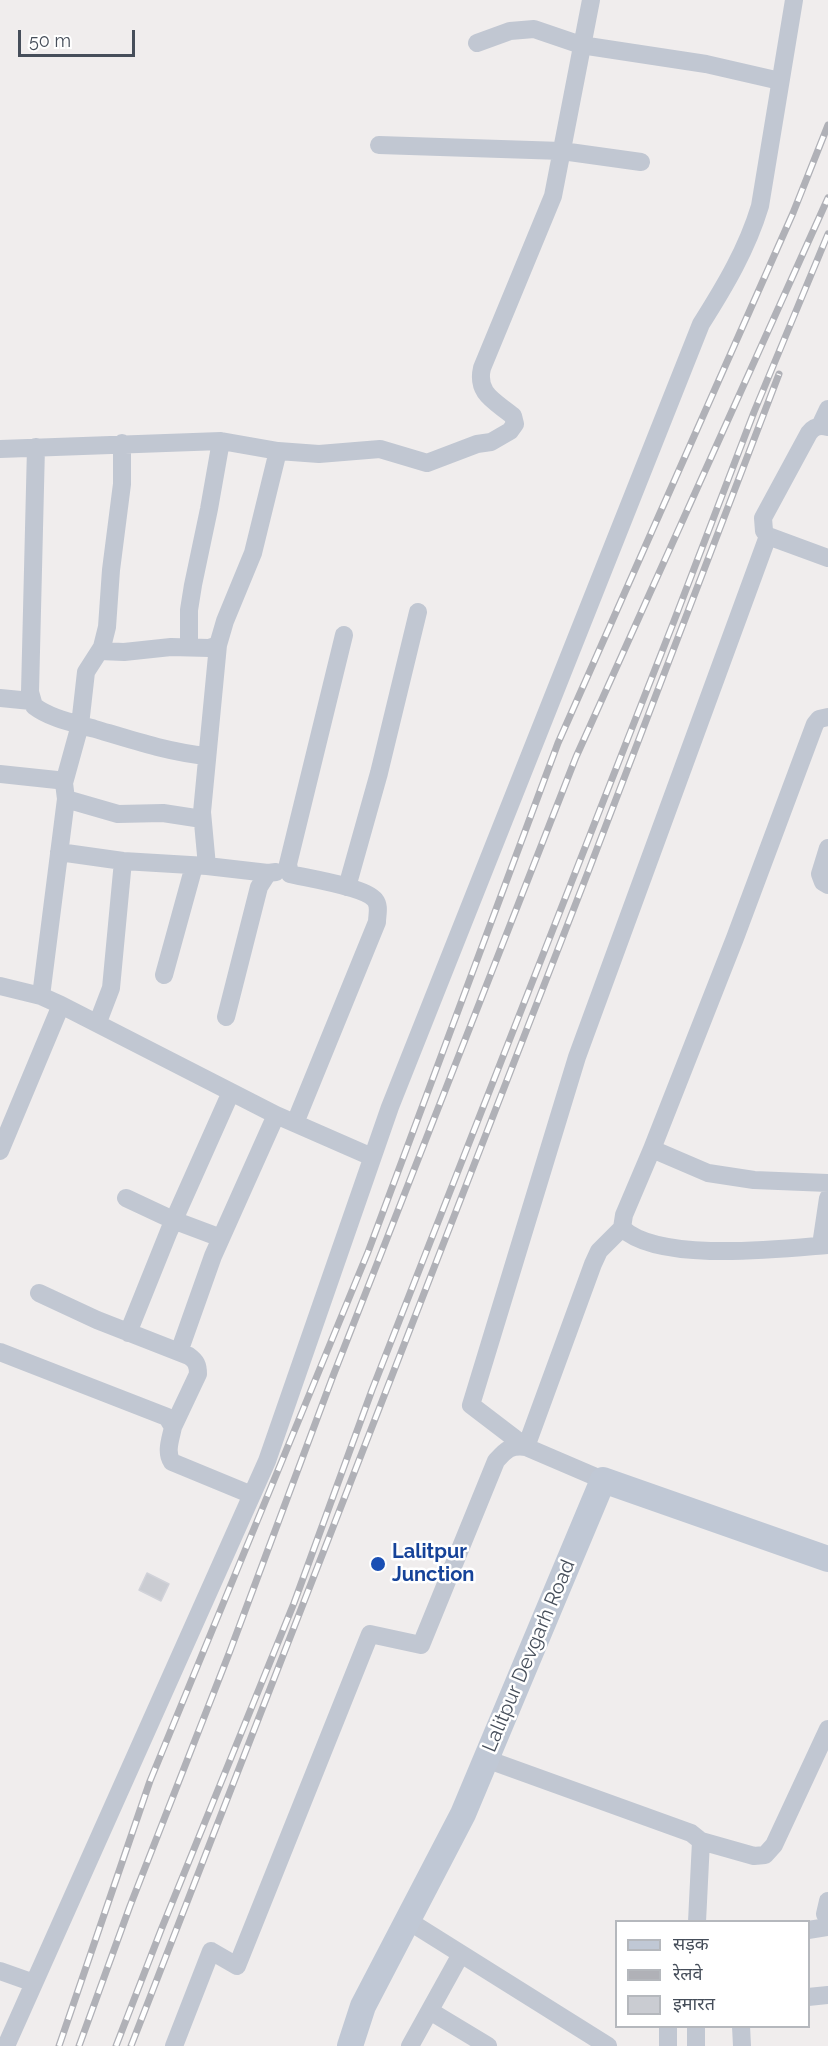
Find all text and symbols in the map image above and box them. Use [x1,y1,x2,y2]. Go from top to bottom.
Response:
scale bar [21,18,138,56]
text: 50 m [29,30,71,51]
place label: Lalitpur Junction [392,1540,474,1587]
marker: Lalitpur Junction [369,1555,387,1573]
street label: Lalitpur Devgarh Road [478,1556,580,1756]
legend [615,1920,810,2028]
text: सड़क [673,1933,709,1954]
text: रेलवे [673,1963,703,1984]
text: इमारत [673,1993,715,2014]

